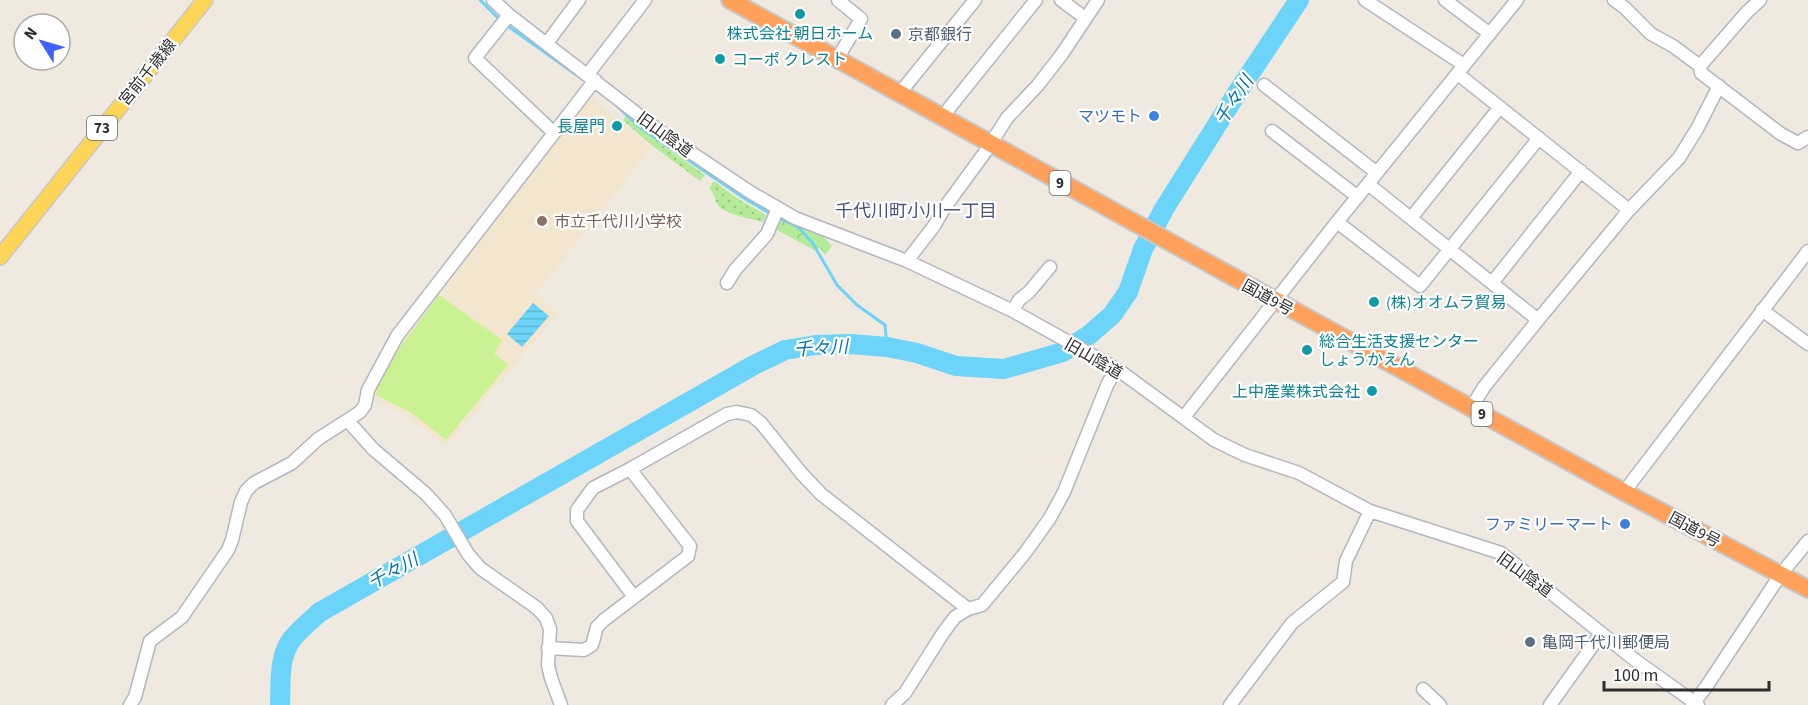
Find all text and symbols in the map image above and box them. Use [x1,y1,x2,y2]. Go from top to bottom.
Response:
marker: 株式会社 朝日ホーム [793,7,807,21]
north arrow [12,12,72,72]
text: N [19,23,43,44]
place label: 株式会社 朝日ホーム [727,23,873,45]
place label: 京都銀行 [908,24,972,46]
marker: 京都銀行 [889,27,903,41]
street label: 宮前千歳線 [114,35,182,111]
place label: コーポ クレスト [732,49,847,71]
marker: コーポ クレスト [713,52,727,66]
water label: 千々川 [1209,69,1261,130]
place label: マツモト [1078,106,1142,128]
street label: 旧山陰道 [632,107,697,163]
marker: マツモト [1147,109,1161,123]
road number: 73 [87,116,117,140]
place label: 長屋門 [557,116,605,138]
marker: 長屋門 [610,119,624,133]
road number: 9 [1050,171,1070,195]
district label: 千代川町小川一丁目 [835,199,997,224]
place label: 市立千代川小学校 [554,211,682,233]
marker: 市立千代川小学校 [535,214,549,228]
street label: 国道9号 [1238,275,1297,321]
place label: (株)オオムラ貿易 [1386,292,1506,314]
marker: (株)オオムラ貿易 [1367,295,1381,309]
place label: 総合生活支援センター しょうかえん [1319,331,1479,371]
street label: 旧山陰道 [1060,333,1127,384]
water label: 千々川 [793,334,851,362]
marker: 総合生活支援センター しょうかえん [1300,343,1314,357]
place label: 上中産業株式会社 [1232,381,1360,403]
marker: 上中産業株式会社 [1365,384,1379,398]
road number: 9 [1472,402,1492,426]
street label: 国道9号 [1665,507,1724,553]
place label: ファミリーマート [1485,514,1613,536]
marker: ファミリーマート [1618,517,1632,531]
water label: 千々川 [364,546,425,595]
street label: 旧山陰道 [1492,547,1557,603]
place label: 亀岡千代川郵便局 [1542,632,1670,654]
marker: 亀岡千代川郵便局 [1523,635,1537,649]
scale bar [1604,654,1769,692]
text: 100 m [1613,663,1658,688]

